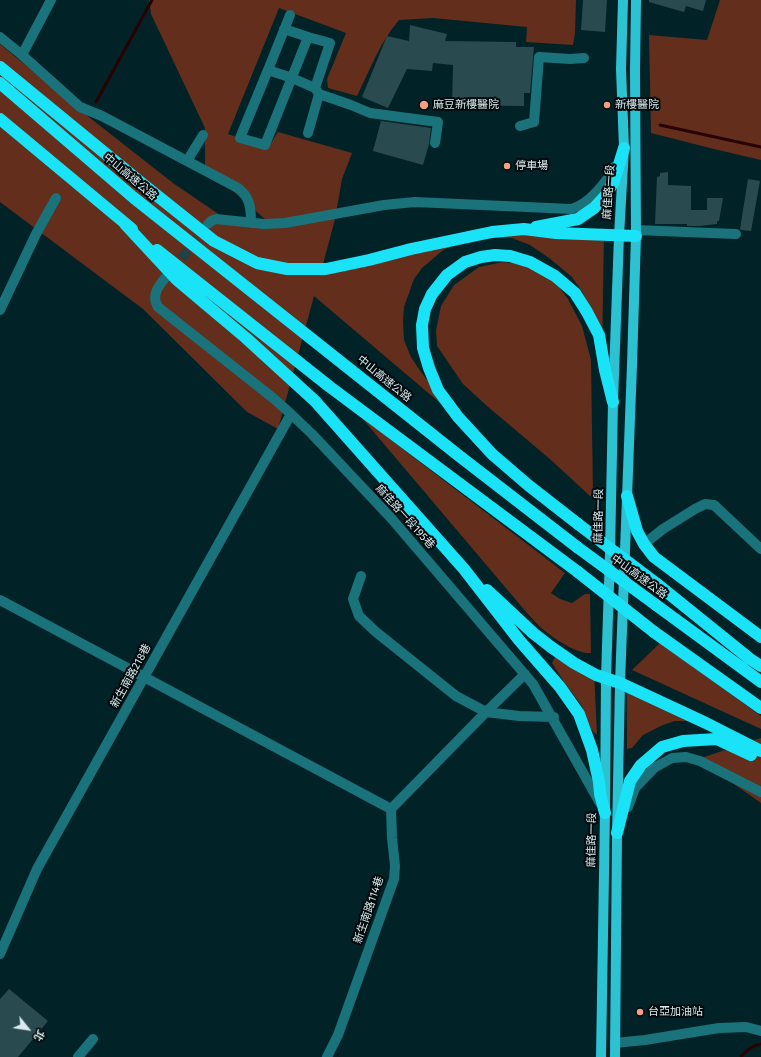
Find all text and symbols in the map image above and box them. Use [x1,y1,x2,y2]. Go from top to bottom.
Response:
place label: 麻豆新樓醫院 [433,98,499,112]
place label: 新樓醫院 [615,98,659,112]
marker: 麻豆新樓醫院 [418,99,430,111]
marker: 新樓醫院 [602,100,612,110]
street label: 中山高速公路 [100,151,160,203]
place label: 停車場 [515,159,548,173]
marker: 停車場 [502,161,512,171]
street label: 麻佳路一段 [600,164,618,220]
street label: 中山高速公路 [354,353,414,405]
street label: 麻佳路一段195巷 [373,482,437,552]
street label: 麻佳路一段 [592,488,606,544]
street label: 中山高速公路 [608,552,670,602]
street label: 新生南路218巷 [108,642,154,710]
street label: 麻佳路一段 [585,812,599,868]
street label: 新生南路114巷 [351,875,387,945]
place label: 台亞加油站 [648,1005,703,1019]
marker: 台亞加油站 [635,1007,645,1017]
north arrow [8,1009,48,1049]
text: 北 [30,1027,47,1043]

